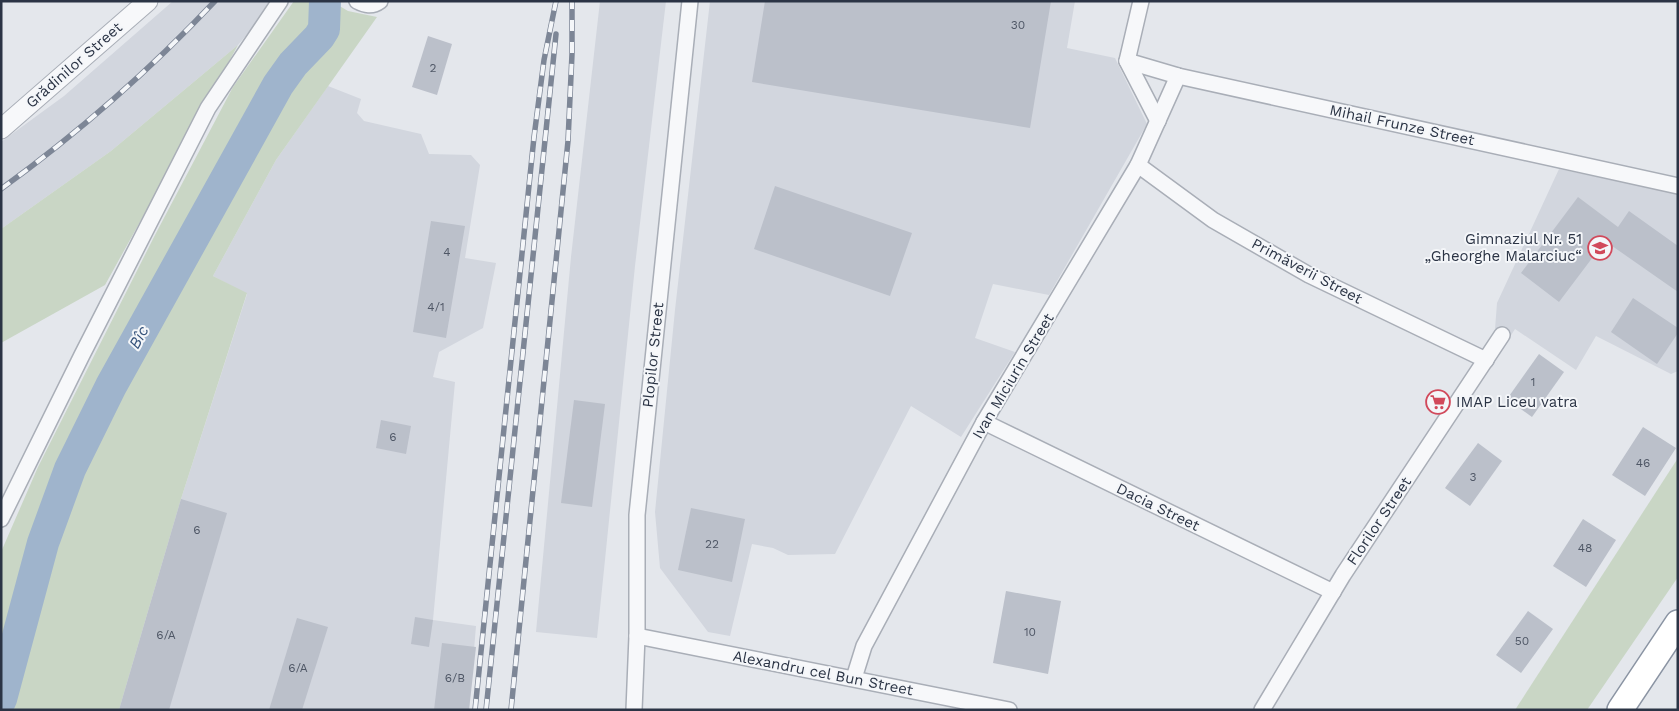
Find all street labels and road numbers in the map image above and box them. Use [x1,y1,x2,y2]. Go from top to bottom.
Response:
street label: Grădinilor Street [22,18,126,112]
street label: Mihail Frunze Street [1328,101,1477,149]
street label: Primăverii Street [1249,234,1366,308]
street label: Plopilor Street [639,301,668,409]
street label: Ivan Miciurin Street [968,309,1058,442]
street label: Florilor Street [1343,473,1416,569]
street label: Dacia Street [1114,479,1203,535]
street label: Alexandru cel Bun Street [731,647,915,699]

